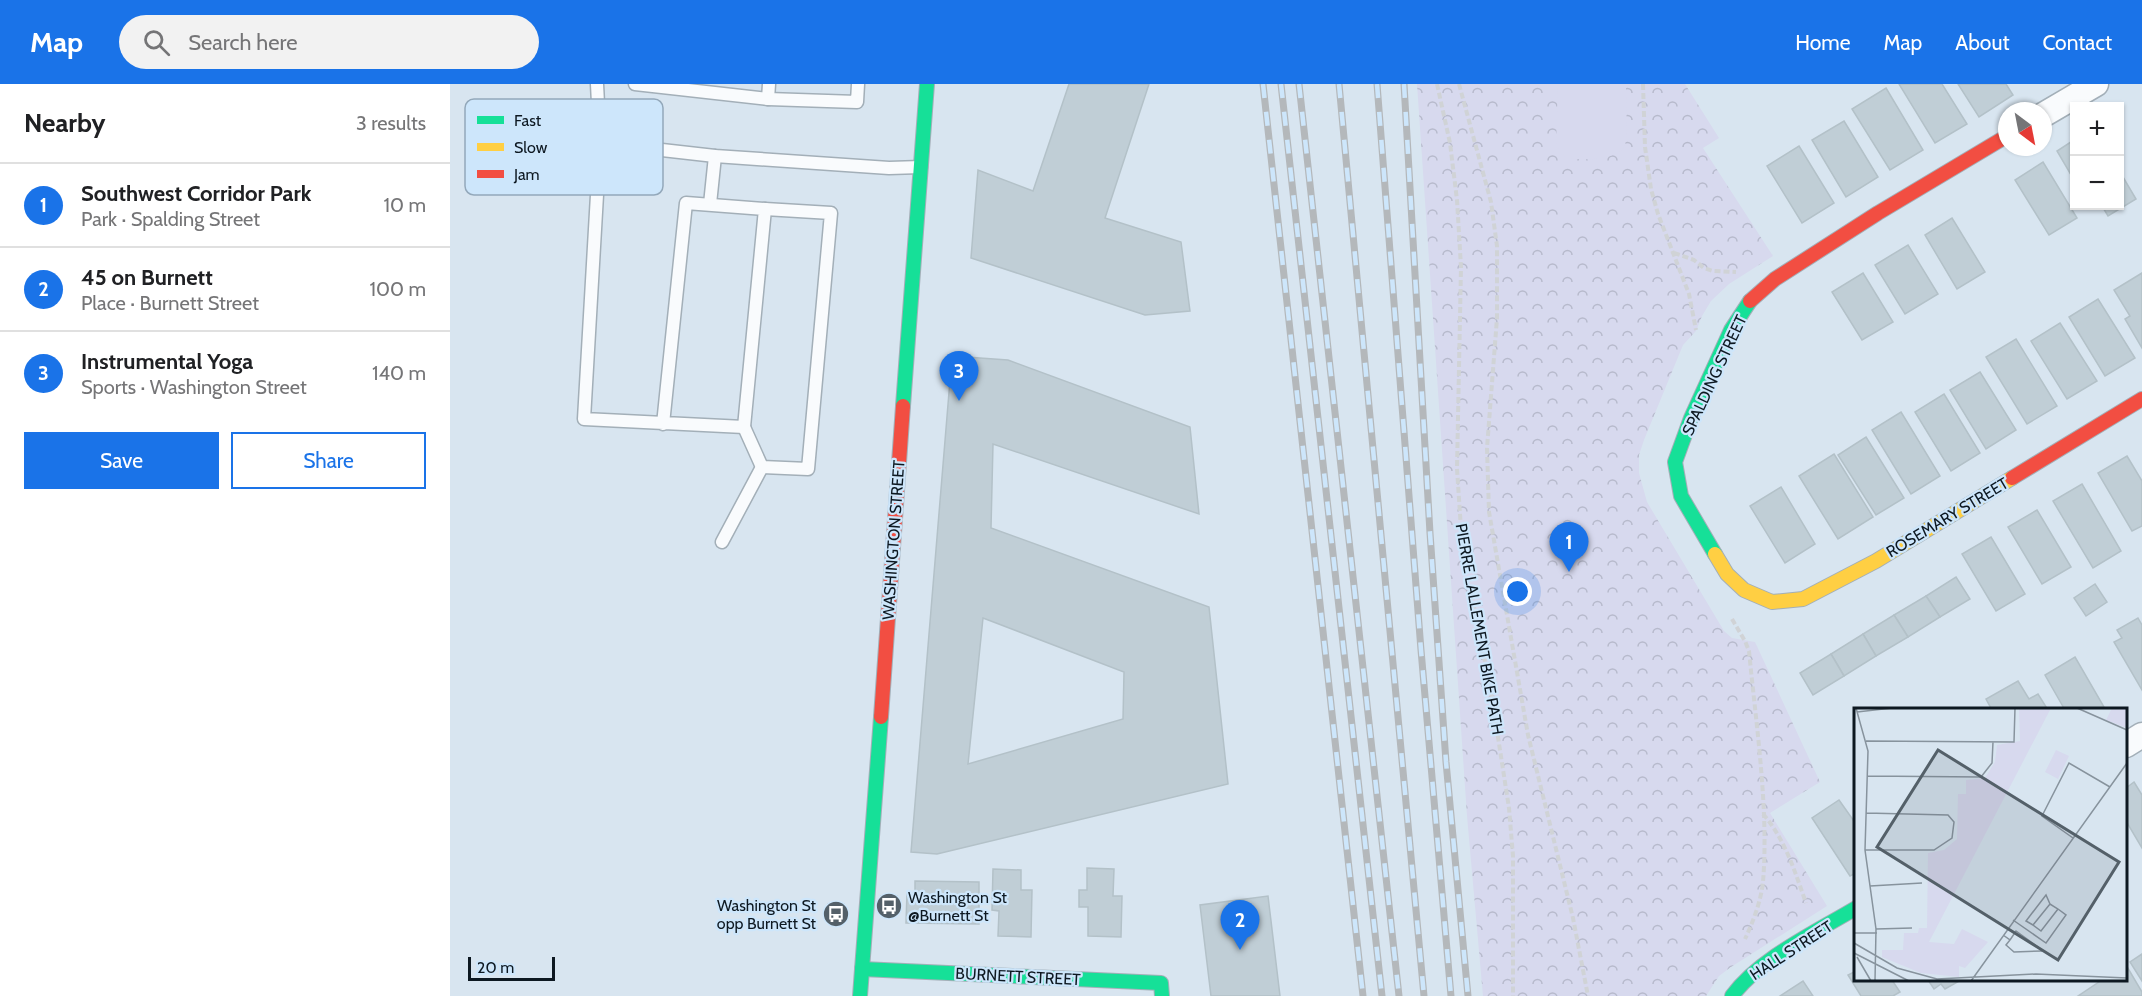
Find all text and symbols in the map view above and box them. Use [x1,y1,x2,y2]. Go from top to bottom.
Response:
search box [119,15,539,69]
text: Map [30,25,83,59]
icon: search [140,26,173,59]
text: Search here [188,29,297,56]
text: Home [1795,30,1851,55]
text: Map [1884,30,1922,55]
text: About [1955,30,2009,55]
text: Contact [2042,30,2112,55]
legend [465,99,663,195]
north arrow [1998,102,2052,156]
map controls [2070,102,2124,210]
button: + [2070,102,2124,156]
text: Nearby [24,107,105,139]
text: 3 results [356,111,426,135]
text: Fast [514,111,542,130]
text: Slow [514,138,548,157]
button: − [2070,156,2124,210]
text: Jam [513,165,540,184]
text: Southwest Corridor Park [81,180,311,207]
text: 1 [40,193,47,217]
text: 10 m [383,193,426,217]
text: Park · Spalding Street [81,207,260,231]
text: 45 on Burnett [81,264,213,291]
text: 2 [38,277,49,301]
text: 100 m [370,277,426,301]
text: Place · Burnett Street [81,291,259,315]
street label: SPALDING STREET [1678,311,1751,439]
text: Instrumental Yoga [81,348,253,375]
pin: 3 [940,352,978,401]
text: 3 [38,361,49,385]
text: 140 m [372,361,426,385]
text: Sports · Washington Street [81,375,307,399]
button: Save [24,432,219,489]
button: Share [231,432,426,489]
street label: WASHINGTON STREET [878,459,909,621]
street label: ROSEMARY STREET [1883,473,2012,561]
street label: PIERRE LALLEMENT BIKE PATH [1452,522,1507,736]
pin: 1 [1550,522,1588,572]
your location [1503,577,1532,606]
inset map [1854,708,2127,981]
place label: Washington St @Burnett St [908,888,1008,925]
bus stop icon: Washington St @Burnett St [874,891,904,921]
place label: Washington St opp Burnett St [717,896,817,933]
bus stop icon: Washington St opp Burnett St [821,899,851,929]
pin: 2 [1220,900,1260,950]
street label: HALL STREET [1746,916,1836,984]
scale bar [468,954,555,982]
text: 20 m [477,958,514,977]
street label: BURNETT STREET [955,964,1082,989]

